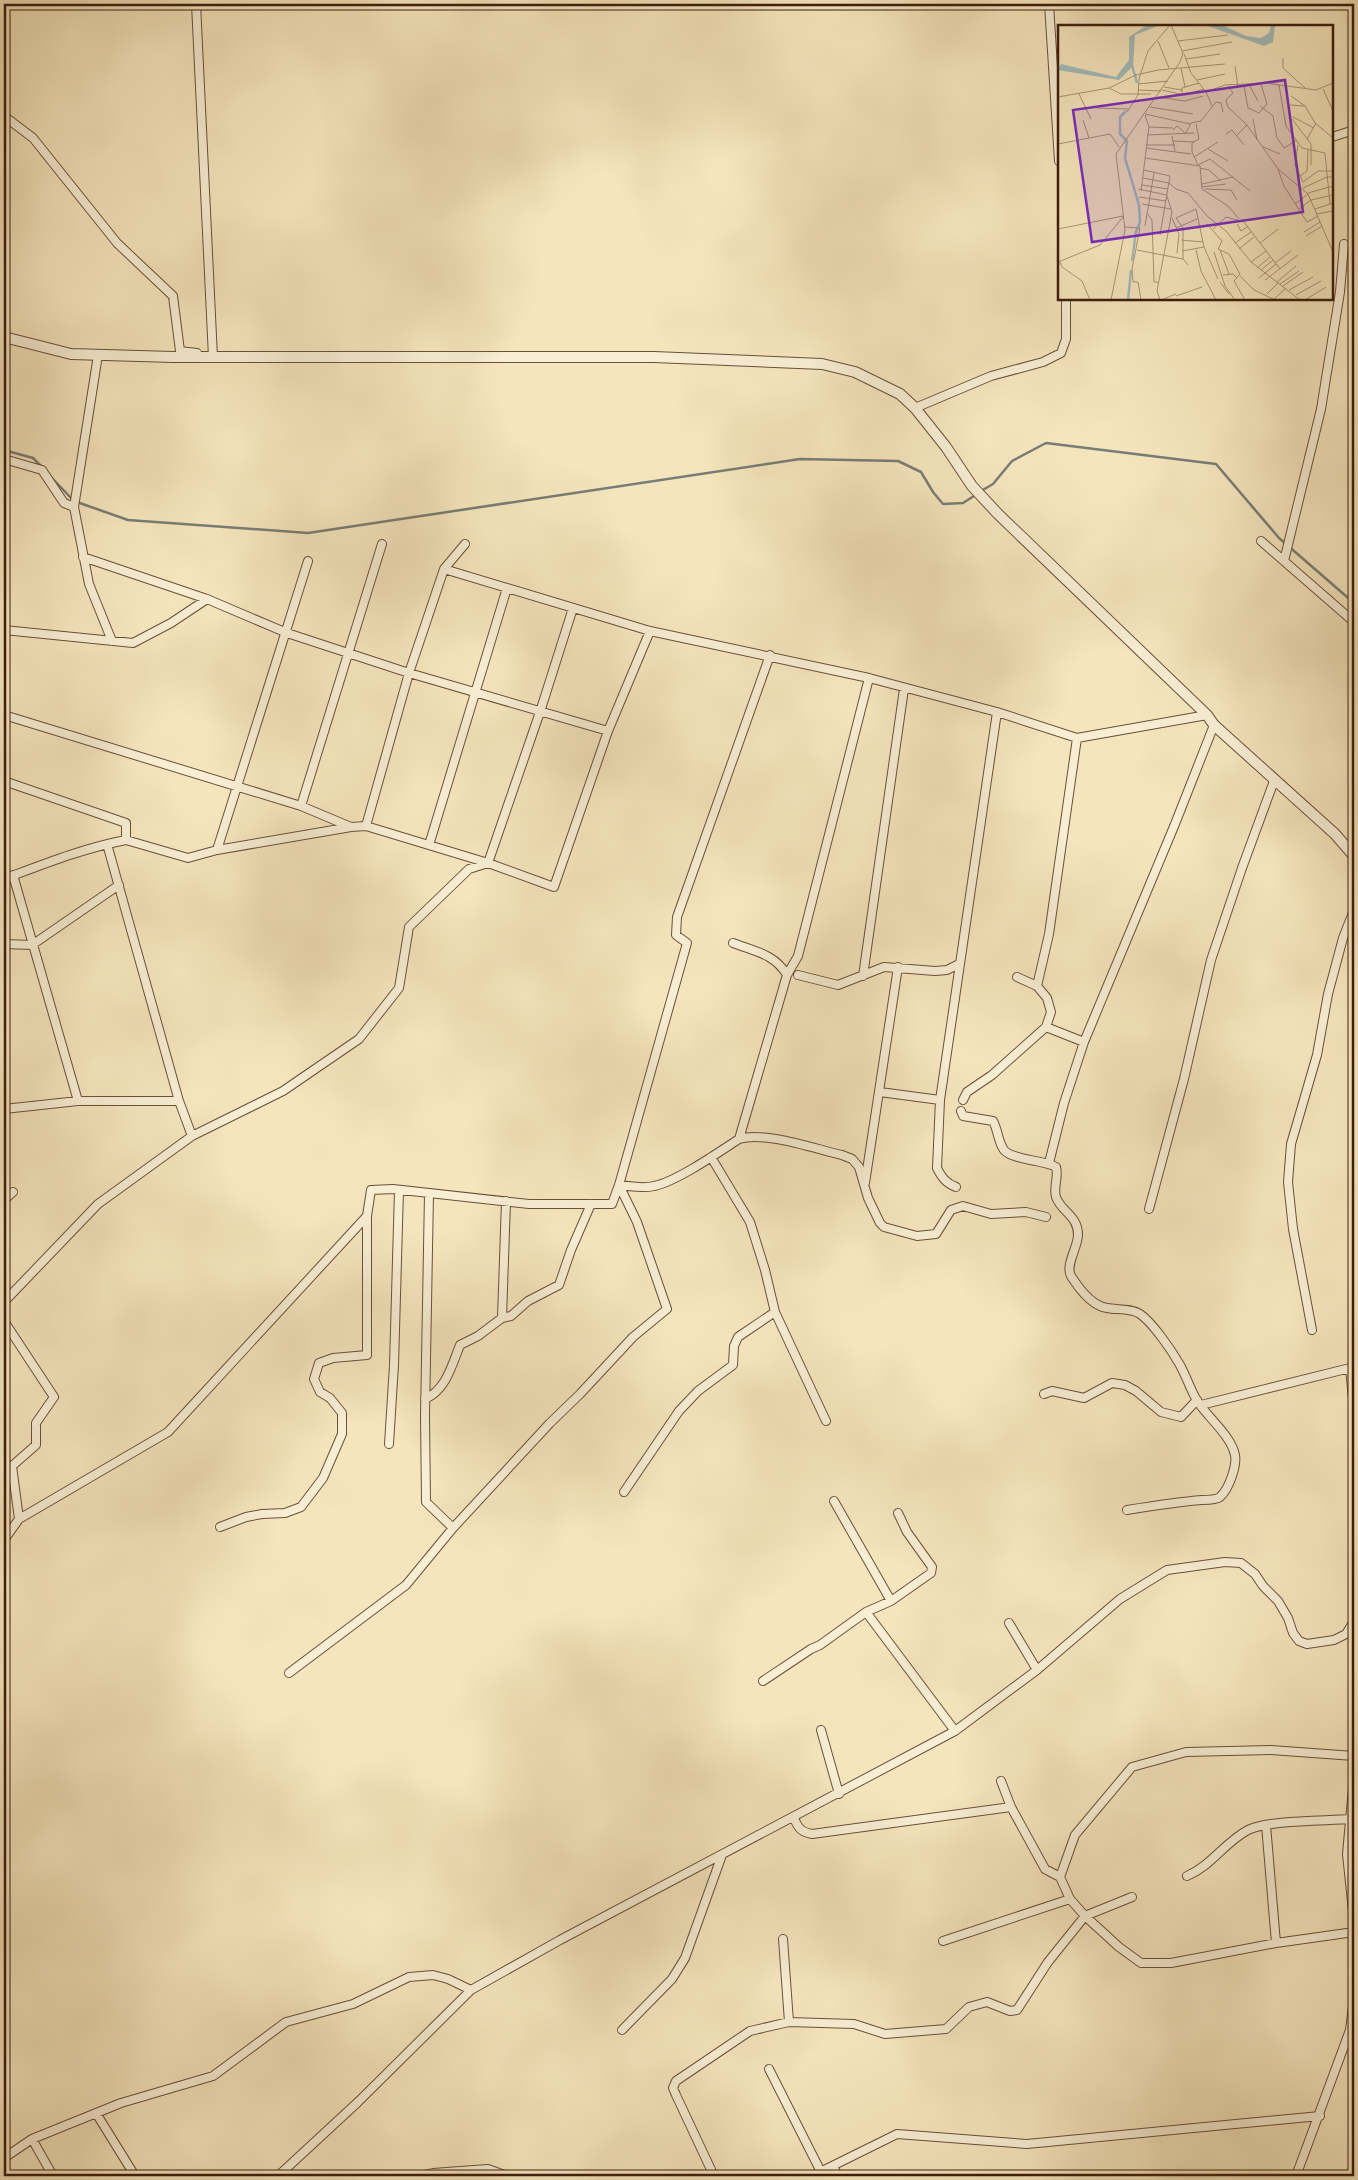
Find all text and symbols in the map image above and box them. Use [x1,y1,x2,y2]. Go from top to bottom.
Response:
inset map [1058,25,1333,300]

